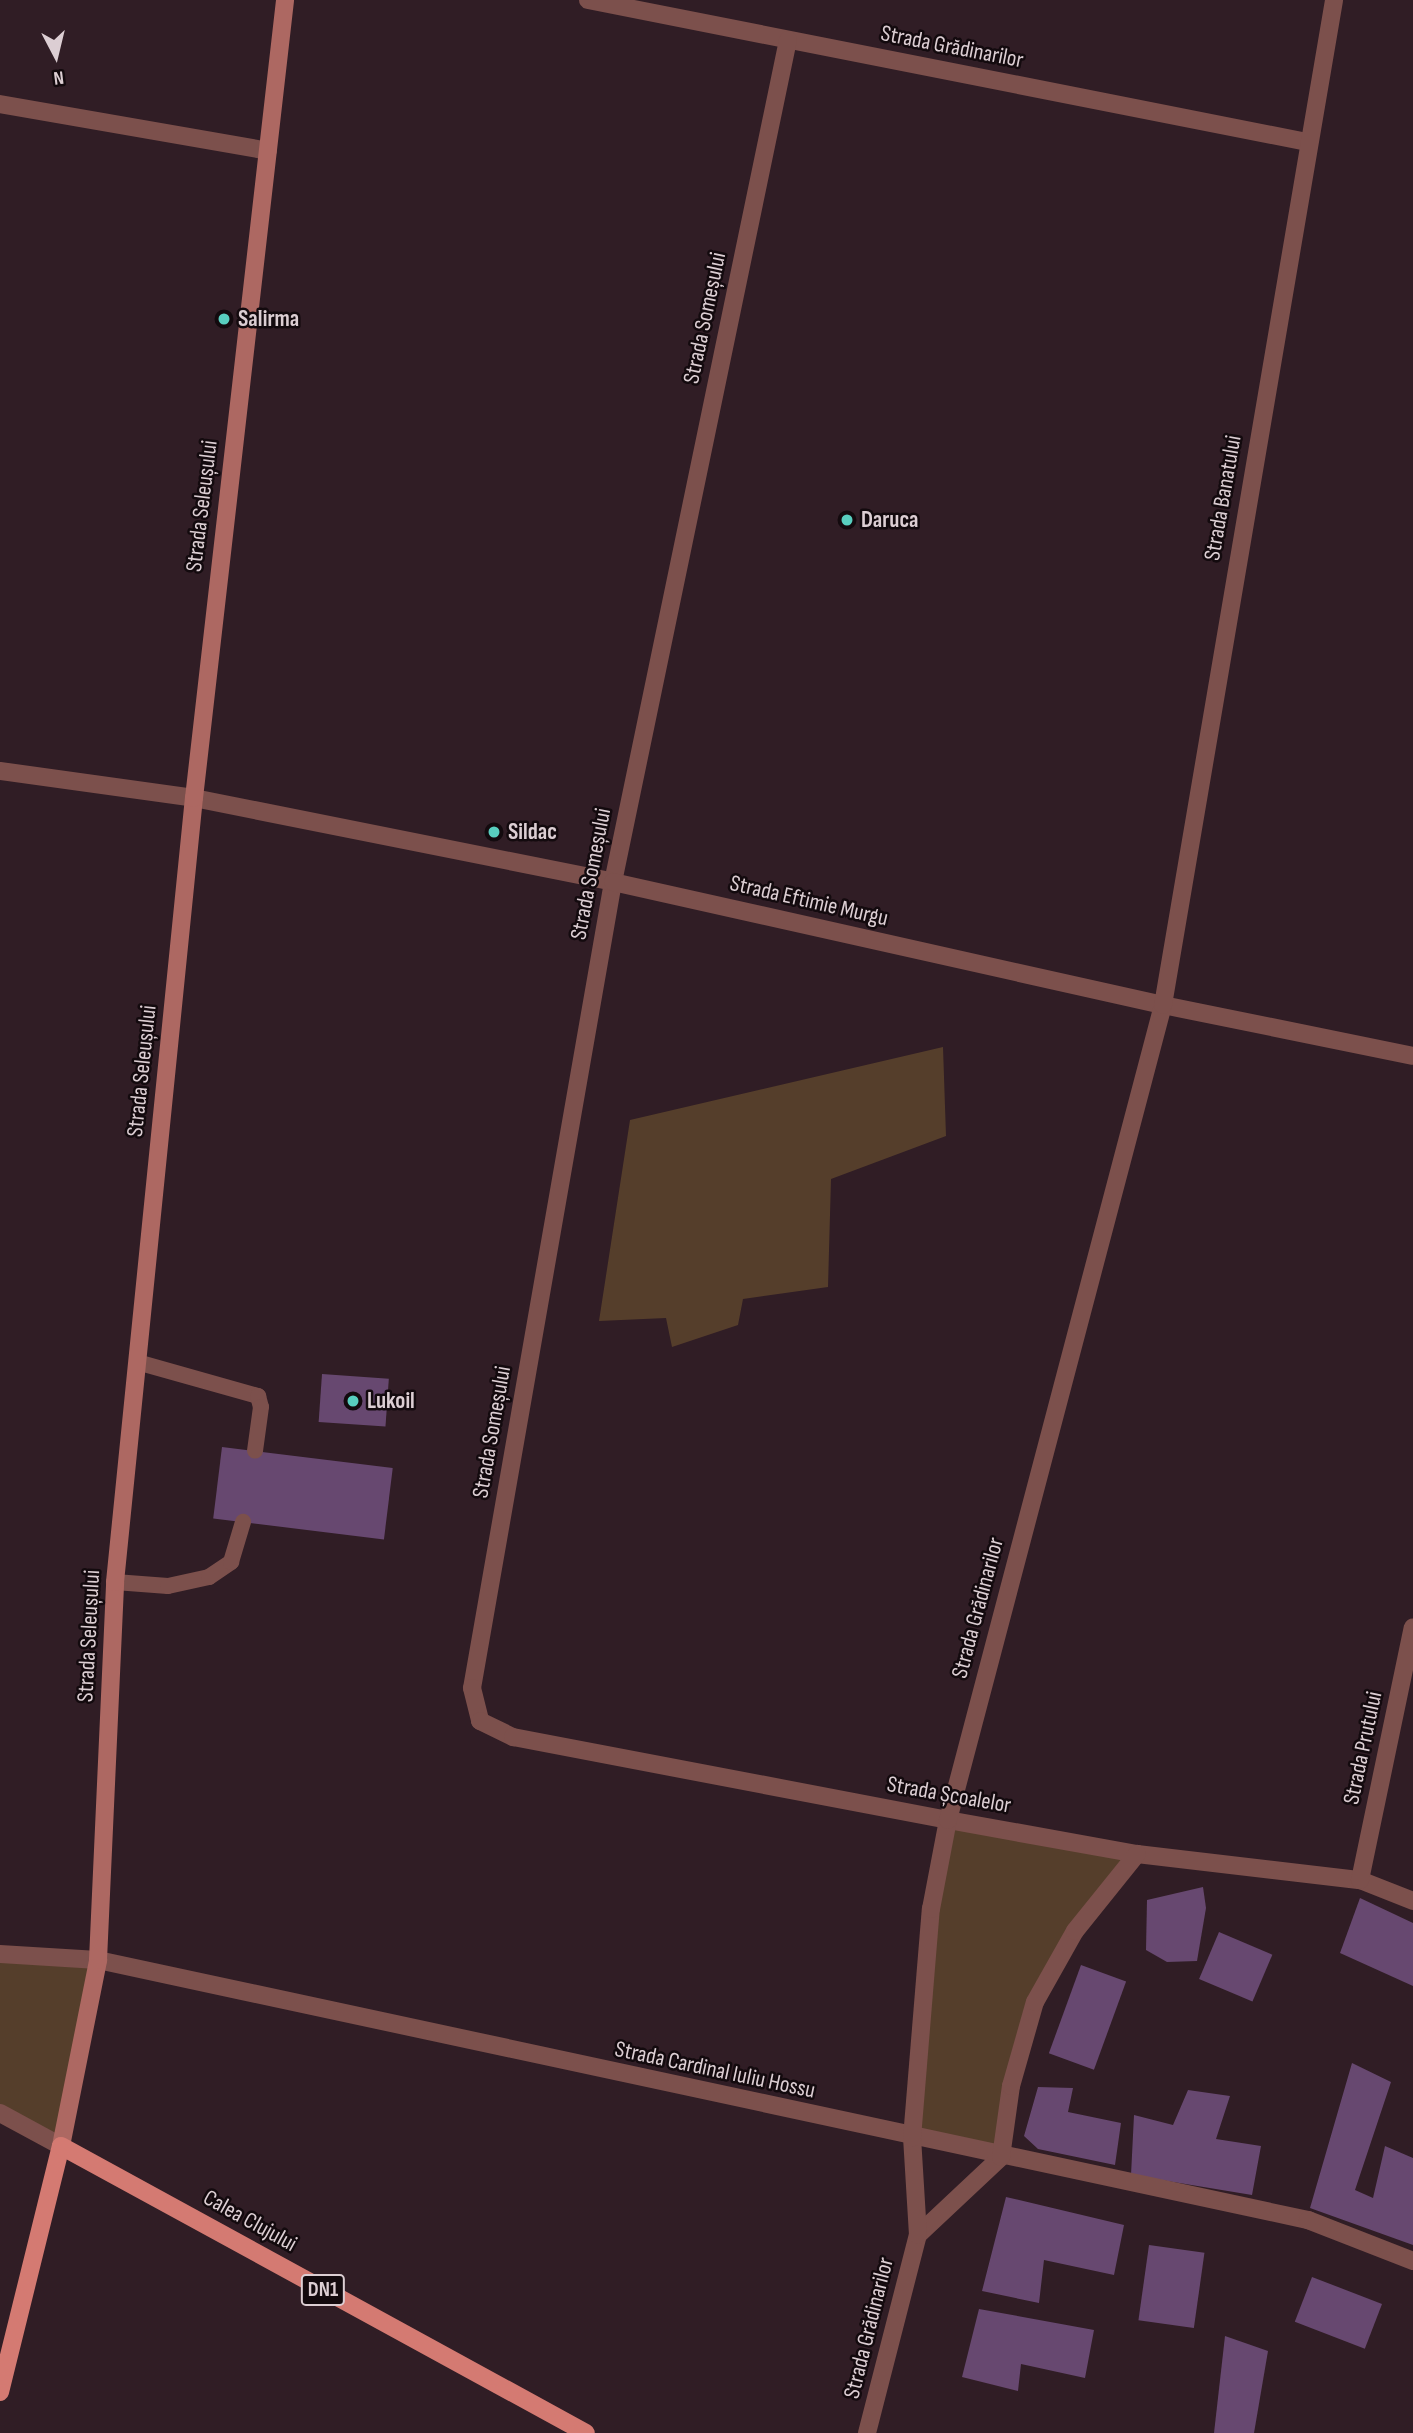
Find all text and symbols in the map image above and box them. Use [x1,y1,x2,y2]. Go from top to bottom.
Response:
street label: Strada Grădinarilor [878,20,1026,74]
north arrow [21,21,91,91]
text: N [52,65,65,89]
street label: Strada Someșului [678,250,732,386]
place label: Salirma [238,305,299,333]
marker: Salirma [216,311,232,327]
street label: Strada Banatului [1198,433,1248,563]
street label: Strada Seleușului [180,439,224,573]
place label: Daruca [861,506,918,534]
marker: Daruca [839,512,855,528]
street label: Strada Someșului [565,806,617,942]
place label: Sildac [508,818,557,846]
marker: Sildac [486,824,502,840]
street label: Strada Eftimie Murgu [727,869,891,933]
street label: Strada Seleușului [121,1004,163,1138]
street label: Strada Someșului [467,1364,517,1500]
place label: Lukoil [367,1387,415,1415]
marker: Lukoil [345,1393,361,1409]
street label: Strada Grădinarilor [946,1535,1010,1681]
street label: Strada Seleușului [72,1569,106,1703]
street label: Strada Prutului [1338,1689,1388,1807]
street label: Strada Școalelor [885,1771,1013,1819]
street label: Strada Cardinal Iuliu Hossu [612,2035,818,2105]
street label: Calea Clujului [198,2184,302,2258]
street label: Strada Grădinarilor [838,2255,900,2401]
road number: DN1 [300,2272,346,2308]

